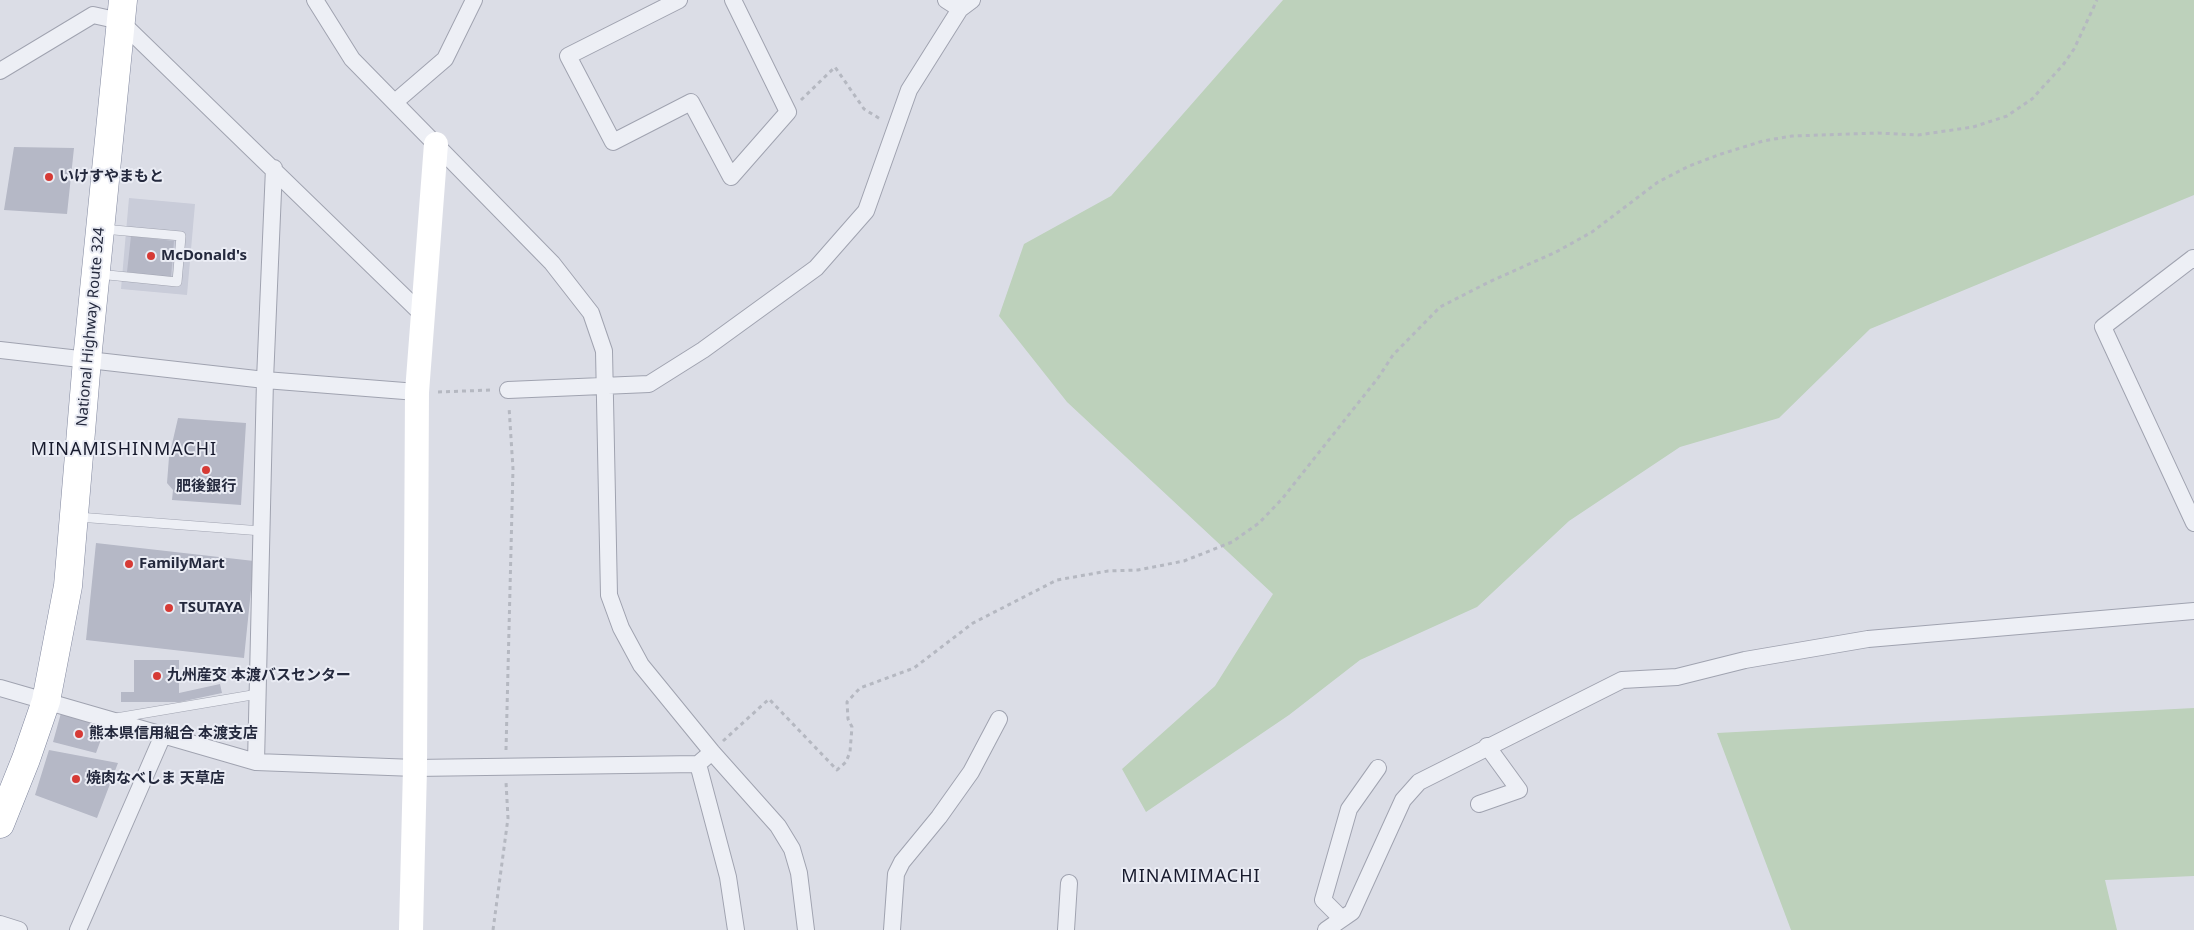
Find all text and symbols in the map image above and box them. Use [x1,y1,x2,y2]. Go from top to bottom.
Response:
place label: いけすやまもと [59,168,164,186]
marker: いけすやまもと [43,171,55,183]
street label: National Highway Route 324 [73,227,109,427]
place label: McDonald's [161,247,247,265]
marker: McDonald's [145,250,157,262]
district label: MINAMISHINMACHI [29,439,219,461]
marker: 肥後銀行 [200,464,212,476]
place label: 肥後銀行 [176,478,236,496]
place label: FamilyMart [139,555,225,573]
marker: FamilyMart [123,558,135,570]
place label: TSUTAYA [179,599,243,617]
marker: TSUTAYA [163,602,175,614]
place label: 九州産交 本渡バスセンター [167,667,351,685]
marker: 九州産交 本渡バスセンター [151,670,163,682]
place label: 熊本県信用組合 本渡支店 [89,725,258,743]
marker: 熊本県信用組合 本渡支店 [73,728,85,740]
place label: 焼肉なべしま 天草店 [86,770,225,788]
marker: 焼肉なべしま 天草店 [70,773,82,785]
district label: MINAMIMACHI [1120,866,1262,888]

